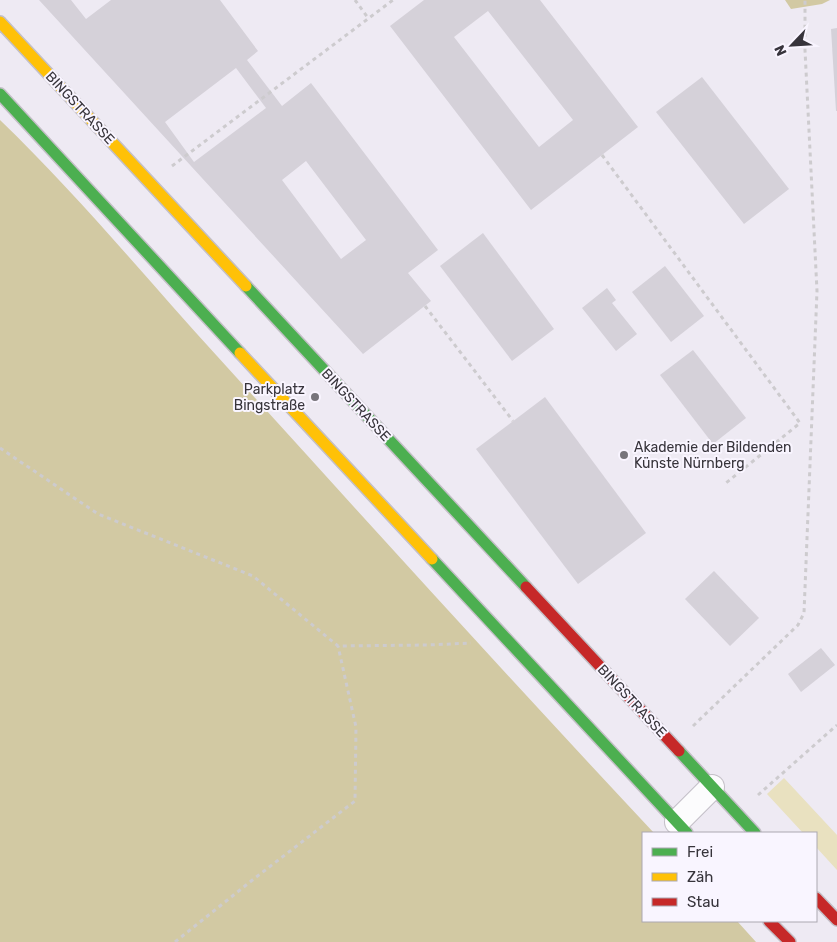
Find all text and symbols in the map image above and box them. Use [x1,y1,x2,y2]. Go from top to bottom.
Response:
north arrow [767,20,817,70]
text: N [771,42,791,58]
street label: BINGSTRASSE [42,68,118,148]
street label: BINGSTRASSE [318,365,394,445]
place label: Parkplatz Bingstraße [234,381,305,414]
marker: Parkplatz Bingstraße [309,391,321,403]
place label: Akademie der Bildenden Künste Nürnberg [634,439,792,472]
marker: Akademie der Bildenden Künste Nürnberg [618,449,630,461]
street label: BINGSTRASSE [594,661,670,741]
legend [642,832,817,922]
text: Frei [687,843,713,861]
text: Zäh [687,868,713,886]
text: Stau [687,893,720,911]

